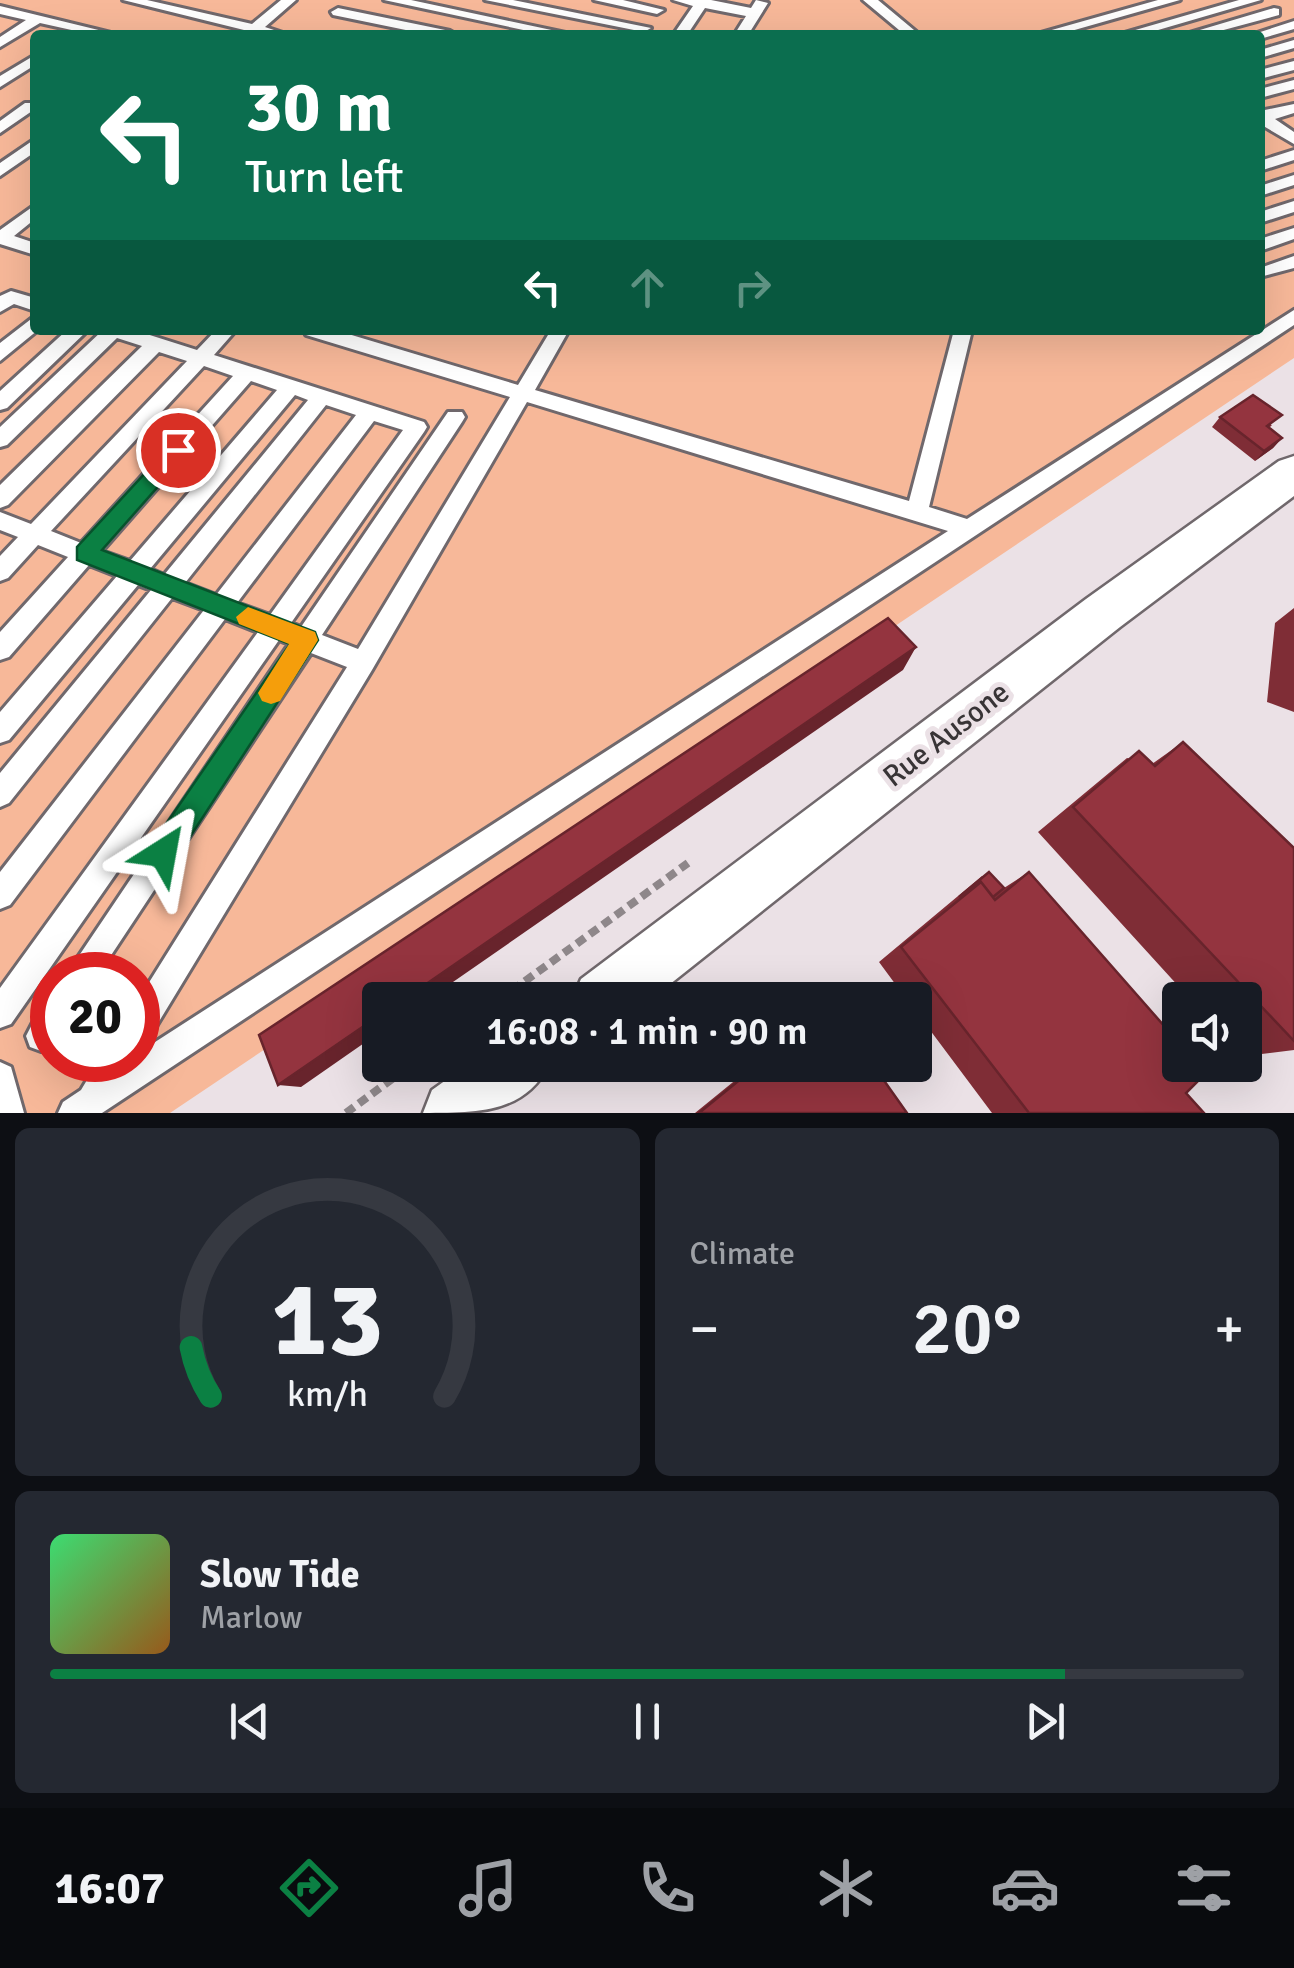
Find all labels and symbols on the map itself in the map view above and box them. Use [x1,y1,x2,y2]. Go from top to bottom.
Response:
pin [136,408,221,493]
street label: Rue Ausone [876,674,1017,795]
position arrow [111,801,215,905]
speed limit sign: 20 [30,952,160,1082]

